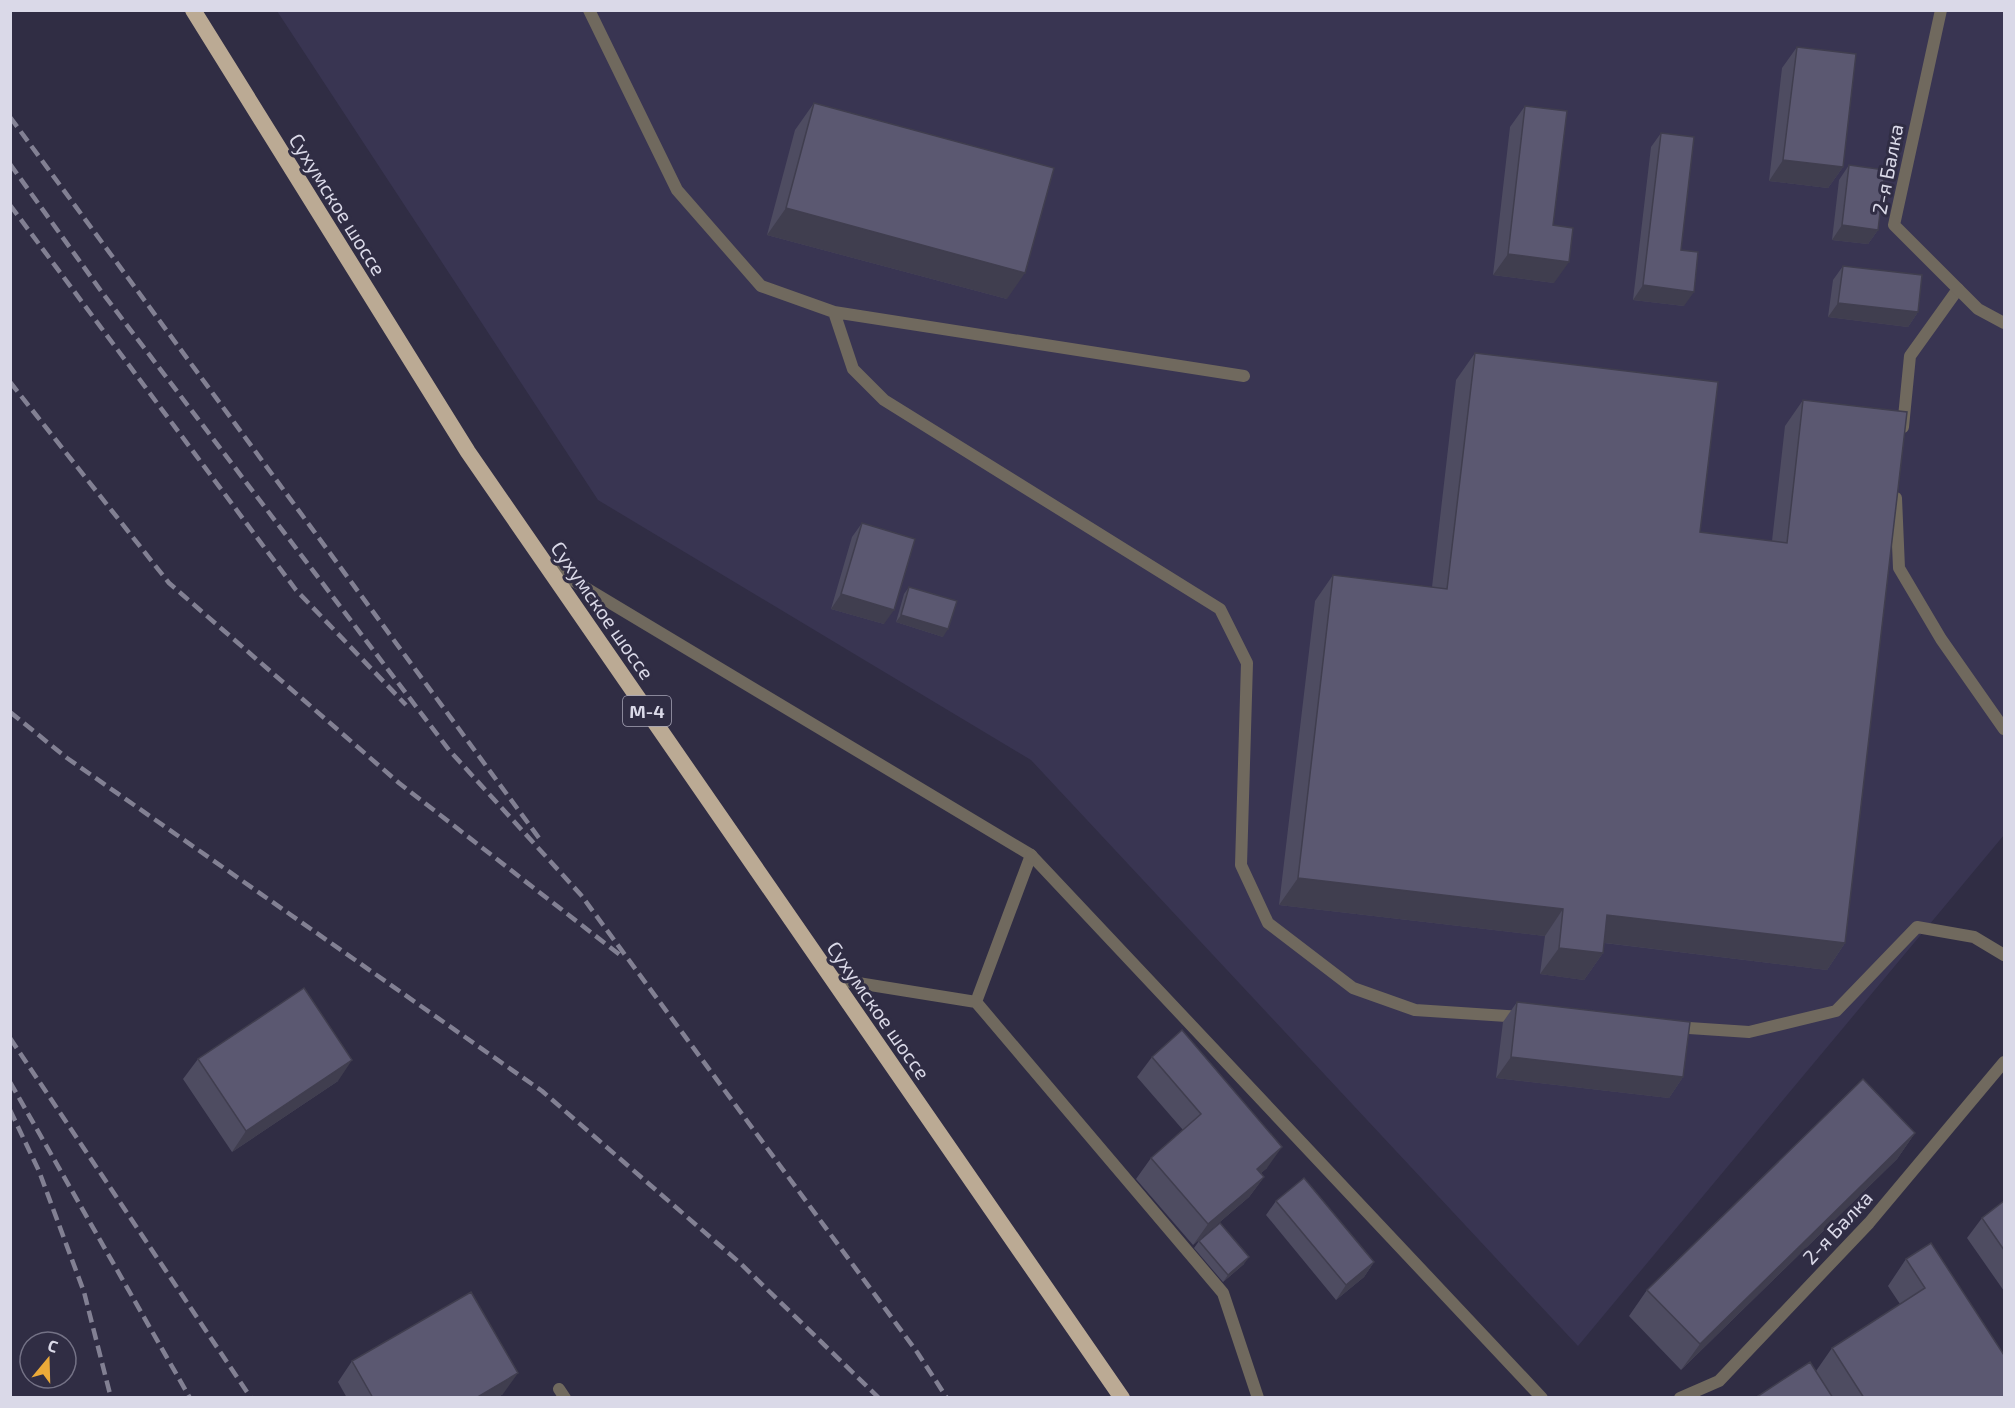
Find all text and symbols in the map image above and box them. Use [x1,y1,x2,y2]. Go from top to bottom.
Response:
street label: 2-я Балка [1866,122,1908,216]
street label: Сухумское шоссе [284,129,391,280]
street label: Сухумское шоссе [546,536,660,684]
road number: М-4 [623,696,671,726]
street label: Сухумское шоссе [822,936,936,1084]
street label: 2-я Балка [1797,1185,1877,1269]
north arrow [18,1330,78,1390]
text: С [45,1335,61,1356]

